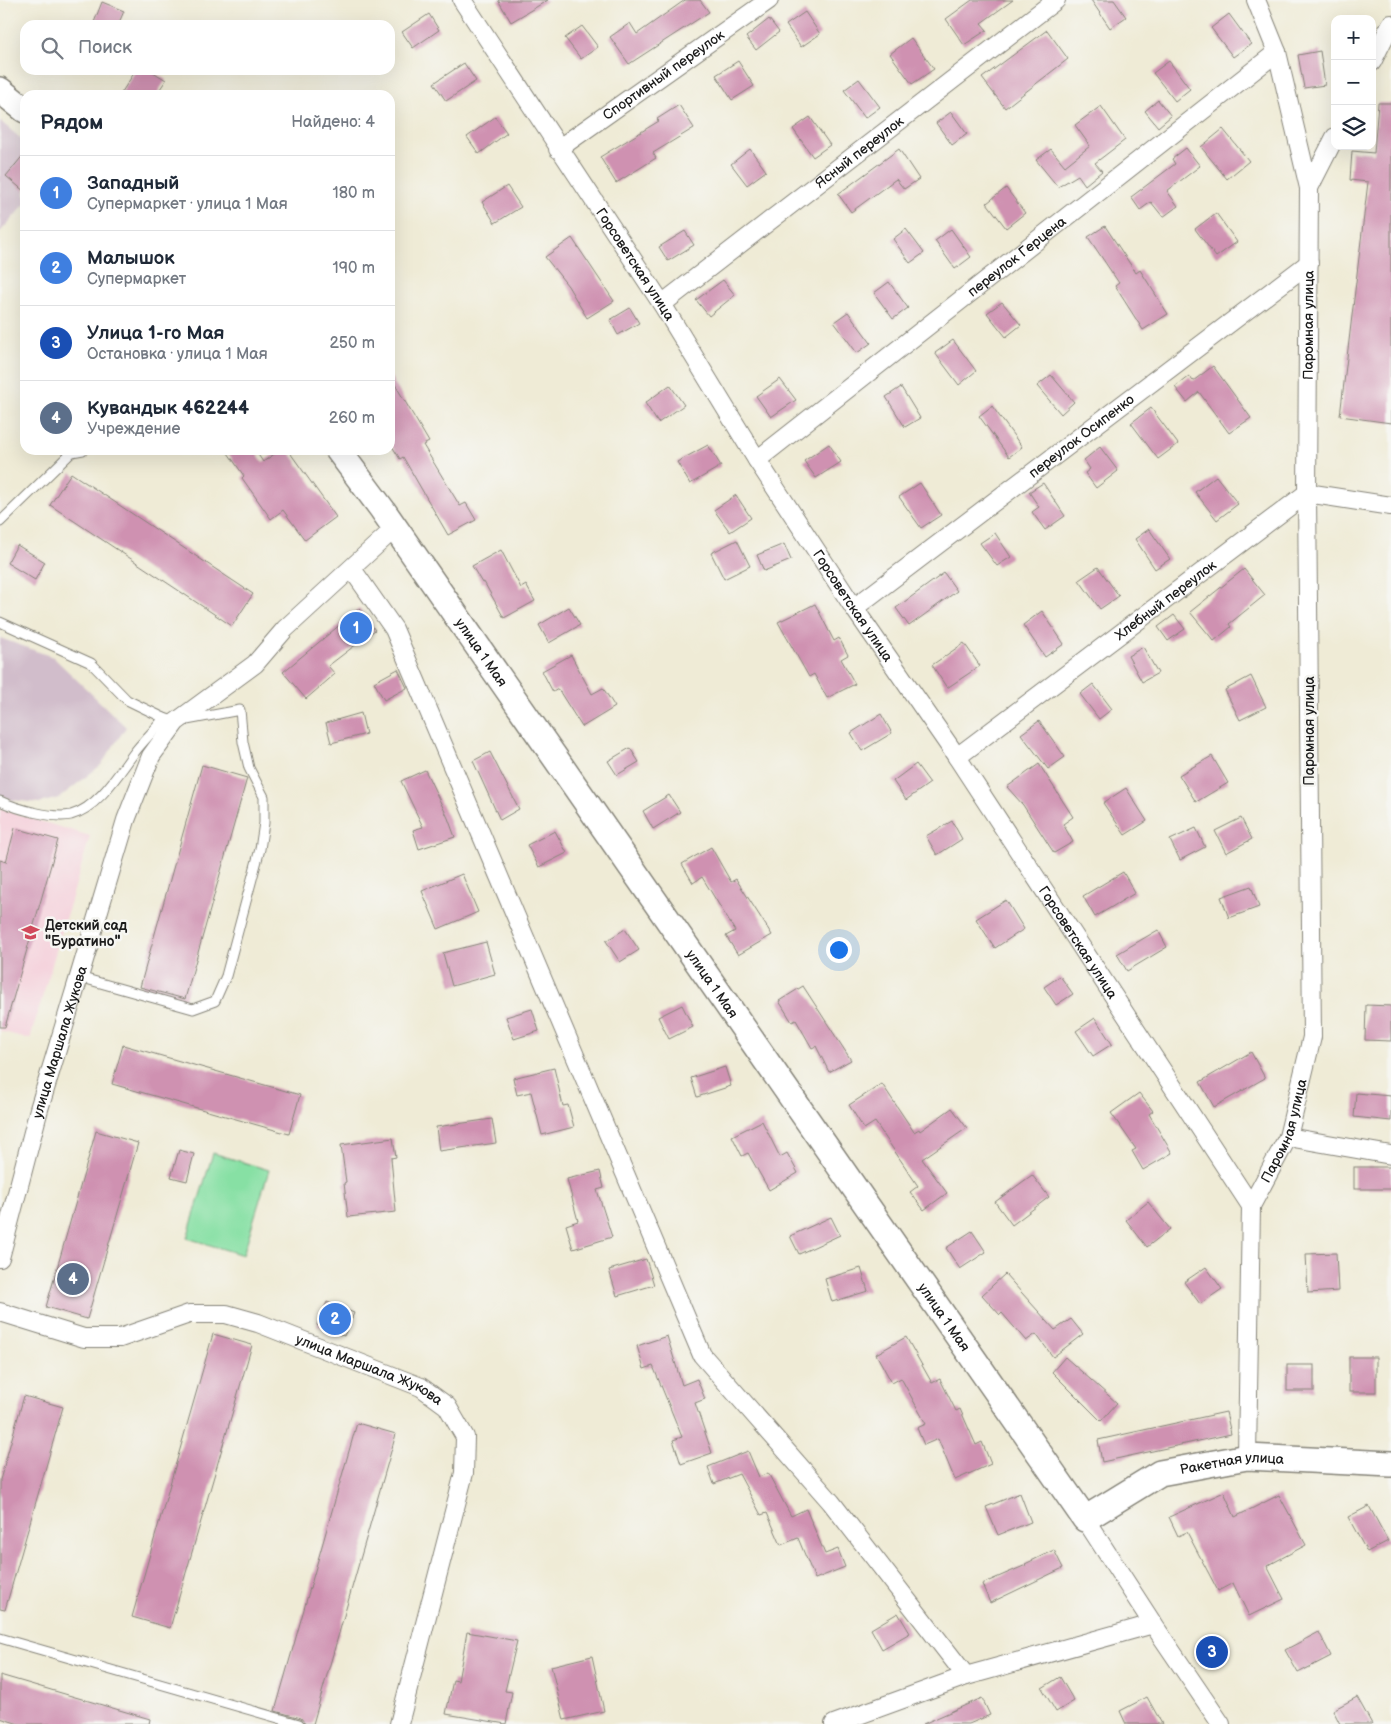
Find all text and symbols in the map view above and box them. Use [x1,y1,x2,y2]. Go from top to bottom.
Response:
map controls [1331,15,1376,150]
button: + [1331,15,1376,60]
search box [20,20,395,75]
street label: Спортивный переулок [599,26,728,123]
icon: search [38,34,66,62]
text: Поиск [78,36,132,59]
button: − [1331,60,1376,105]
button: layers [1331,105,1376,150]
text: Рядом [40,110,103,135]
street label: Ясный переулок [811,112,907,191]
text: Найдено: 4 [291,113,375,132]
text: Западный [87,172,179,195]
text: 1 [53,184,59,203]
text: 180 m [333,184,375,203]
text: Супермаркет · улица 1 Мая [87,195,288,214]
street label: Горсоветская улица [593,205,679,324]
street label: переулок Герцена [964,212,1070,300]
text: Малышок [87,247,175,270]
text: 2 [51,259,61,278]
text: 190 m [333,259,375,278]
text: Супермаркет [87,270,186,289]
street label: Паромная улица [1299,270,1317,380]
text: Улица 1-го Мая [87,322,225,345]
text: 3 [51,334,61,353]
text: 250 m [329,334,375,353]
text: Остановка · улица 1 Мая [87,345,268,364]
street label: переулок Осипенко [1025,390,1137,481]
text: Кувандык 462244 [87,397,249,420]
text: 4 [51,409,61,428]
text: 260 m [329,409,375,428]
text: Учреждение [87,420,180,439]
street label: Горсоветская улица [810,546,897,665]
street label: Хлебный переулок [1111,556,1220,644]
pin: 1 [340,609,372,647]
street label: улица 1 Мая [452,615,511,690]
street label: Паромная улица [1301,675,1318,786]
street label: Горсоветская улица [1035,883,1122,1002]
place label: Детский сад "Буратино" [45,917,128,950]
school or university icon: Детский сад "Буратино" [21,923,41,943]
your location [826,937,852,963]
street label: улица 1 Мая [683,946,742,1021]
street label: улица Маршала Жукова [28,963,91,1120]
street label: Паромная улица [1257,1076,1310,1185]
pin: 4 [57,1260,89,1298]
street label: улица 1 Мая [915,1279,974,1355]
pin: 2 [319,1300,351,1338]
street label: улица Маршала Жукова [294,1330,447,1409]
street label: Ракетная улица [1178,1448,1285,1478]
pin: 3 [1196,1633,1228,1671]

